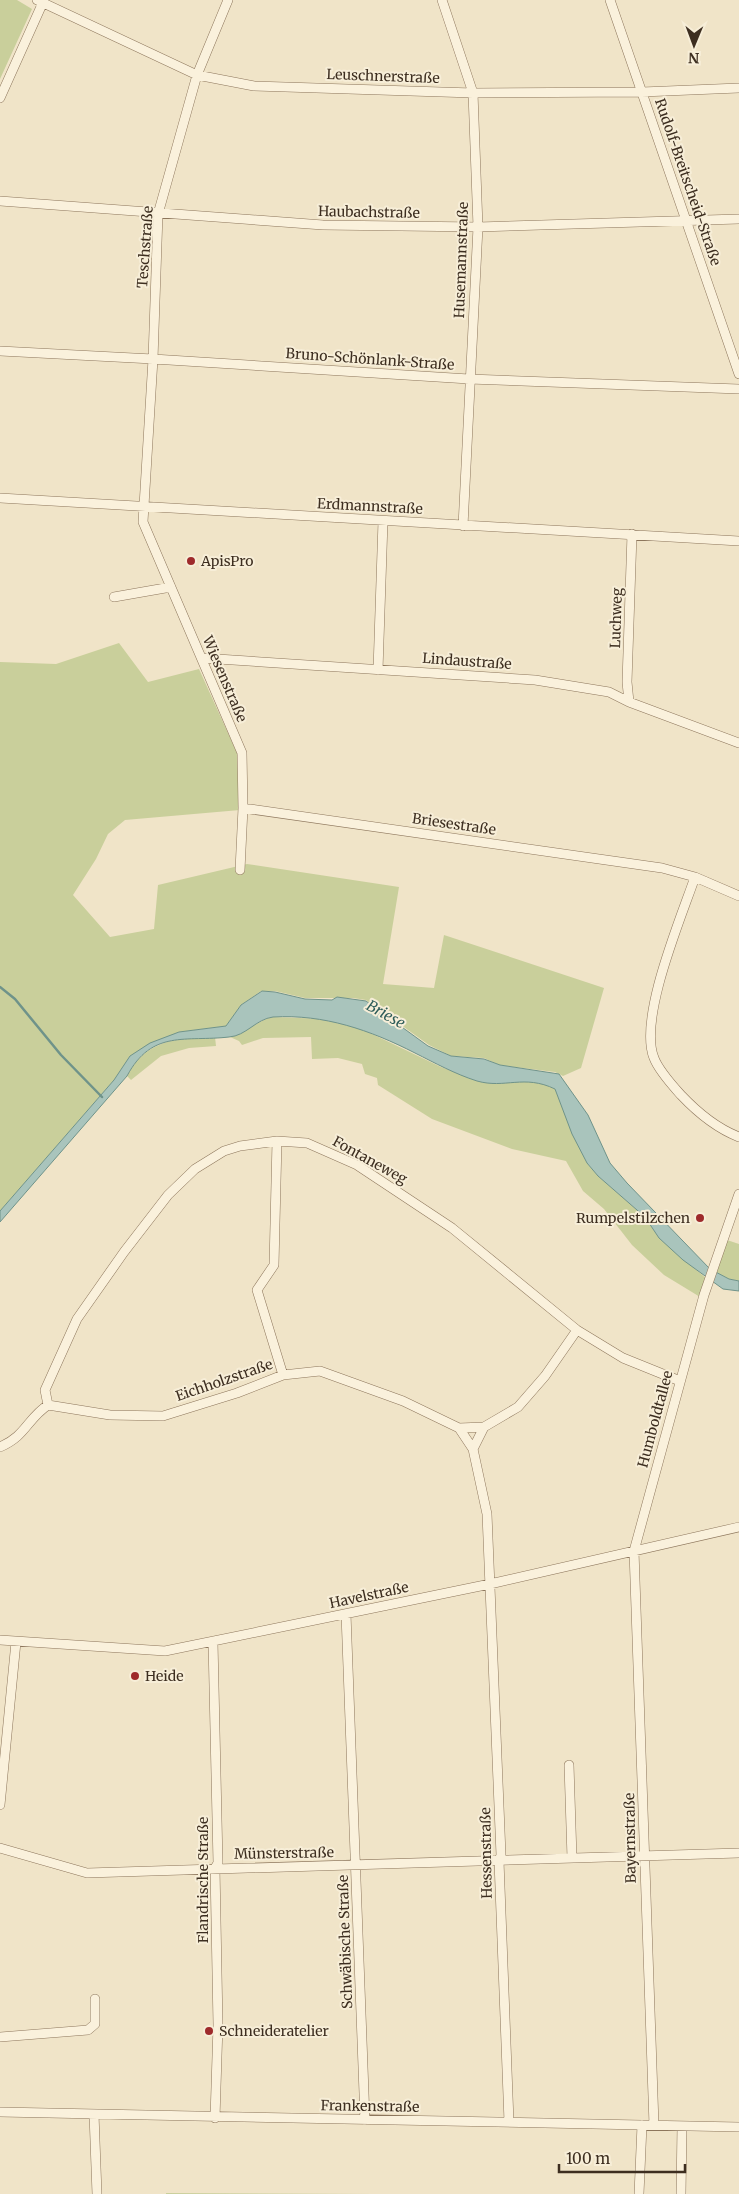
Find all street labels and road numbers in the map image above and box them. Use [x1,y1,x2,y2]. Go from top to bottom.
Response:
street label: Leuschnerstraße [326,65,440,87]
street label: Rudolf-Breitscheid-Straße [651,96,725,268]
street label: Husemannstraße [450,201,472,319]
street label: Haubachstraße [318,202,420,222]
street label: Teschstraße [133,205,157,289]
street label: Bruno-Schönlank-Straße [285,344,455,374]
street label: Erdmannstraße [317,494,423,518]
street label: Luchweg [606,587,626,649]
street label: Wiesenstraße [198,632,251,725]
street label: Lindaustraße [422,649,512,673]
street label: Briesestraße [411,809,497,839]
street label: Fontaneweg [330,1132,411,1188]
street label: Eichholzstraße [173,1355,275,1405]
street label: Humboldtallee [633,1369,677,1469]
street label: Havelstraße [328,1578,410,1612]
street label: Bayernstraße [620,1793,640,1883]
street label: Hessenstraße [476,1807,496,1899]
street label: Flandrische Straße [194,1817,212,1943]
street label: Münsterstraße [234,1843,334,1863]
street label: Schwäbische Straße [334,1875,356,2009]
street label: Frankenstraße [320,2096,420,2116]

